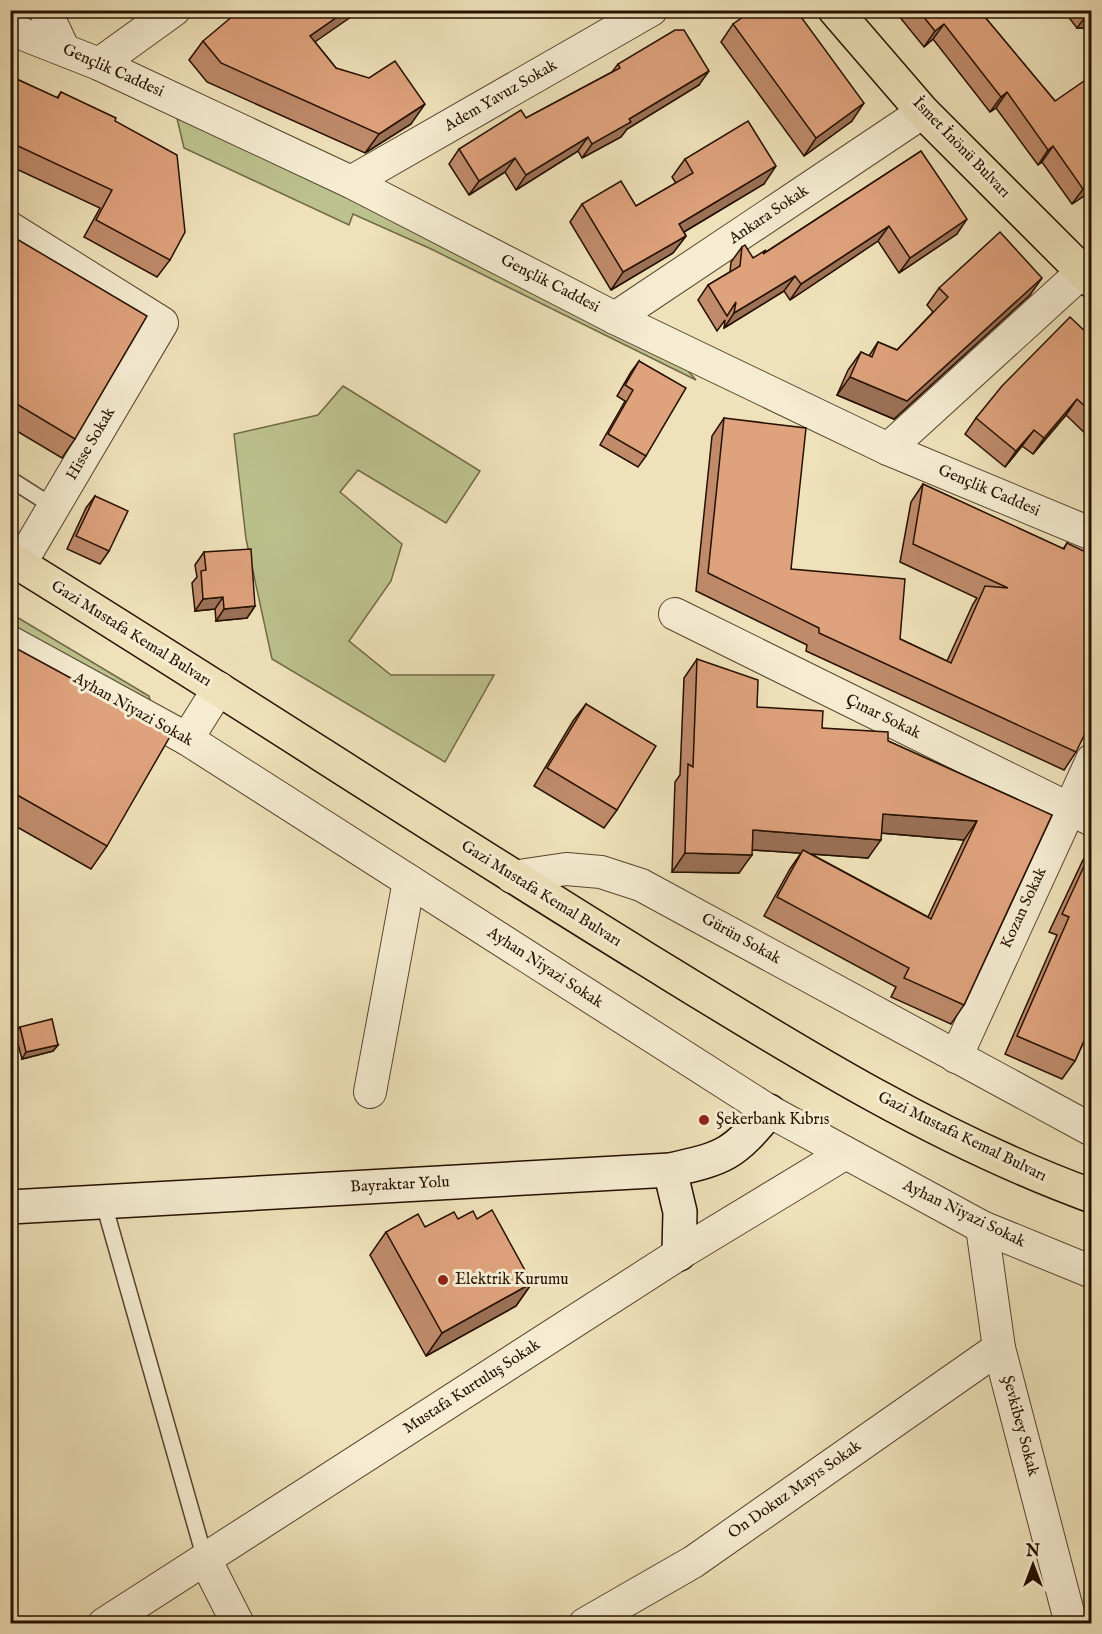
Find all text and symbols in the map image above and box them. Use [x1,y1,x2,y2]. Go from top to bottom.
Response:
street label: Gençlik Caddesi [59,40,167,102]
street label: Adem Yavuz Sokak [440,55,561,137]
street label: İsmet İnönü Bulvarı [908,92,1016,203]
street label: Ankara Sokak [724,181,813,250]
street label: Gençlik Caddesi [497,250,603,318]
street label: Hisse Sokak [62,404,120,484]
street label: Gençlik Caddesi [935,461,1043,521]
street label: Gazi Mustafa Kemal Bulvarı [47,576,215,692]
street label: Ayhan Niyazi Sokak [69,668,197,751]
street label: Çınar Sokak [842,690,924,744]
street label: Gazi Mustafa Kemal Bulvarı [457,836,625,952]
street label: Kozan Sokak [996,864,1052,952]
street label: Gürün Sokak [698,909,785,969]
street label: Ayhan Niyazi Sokak [482,923,607,1013]
street label: Gazi Mustafa Kemal Bulvarı [874,1087,1050,1187]
place label: Şekerbank Kıbrıs [716,1110,830,1130]
marker: Şekerbank Kıbrıs [697,1113,711,1127]
street label: Bayraktar Yolu [350,1172,450,1198]
street label: Ayhan Niyazi Sokak [898,1175,1029,1253]
place label: Elektrik Kurumu [455,1270,569,1290]
marker: Elektrik Kurumu [436,1273,450,1287]
street label: Mustafa Kurtuluş Sokak [400,1335,545,1439]
street label: Şevkibey Sokak [997,1374,1043,1479]
street label: On Dokuz Mayıs Sokak [724,1436,866,1544]
north arrow [1003,1535,1063,1595]
text: N [1025,1542,1040,1562]

